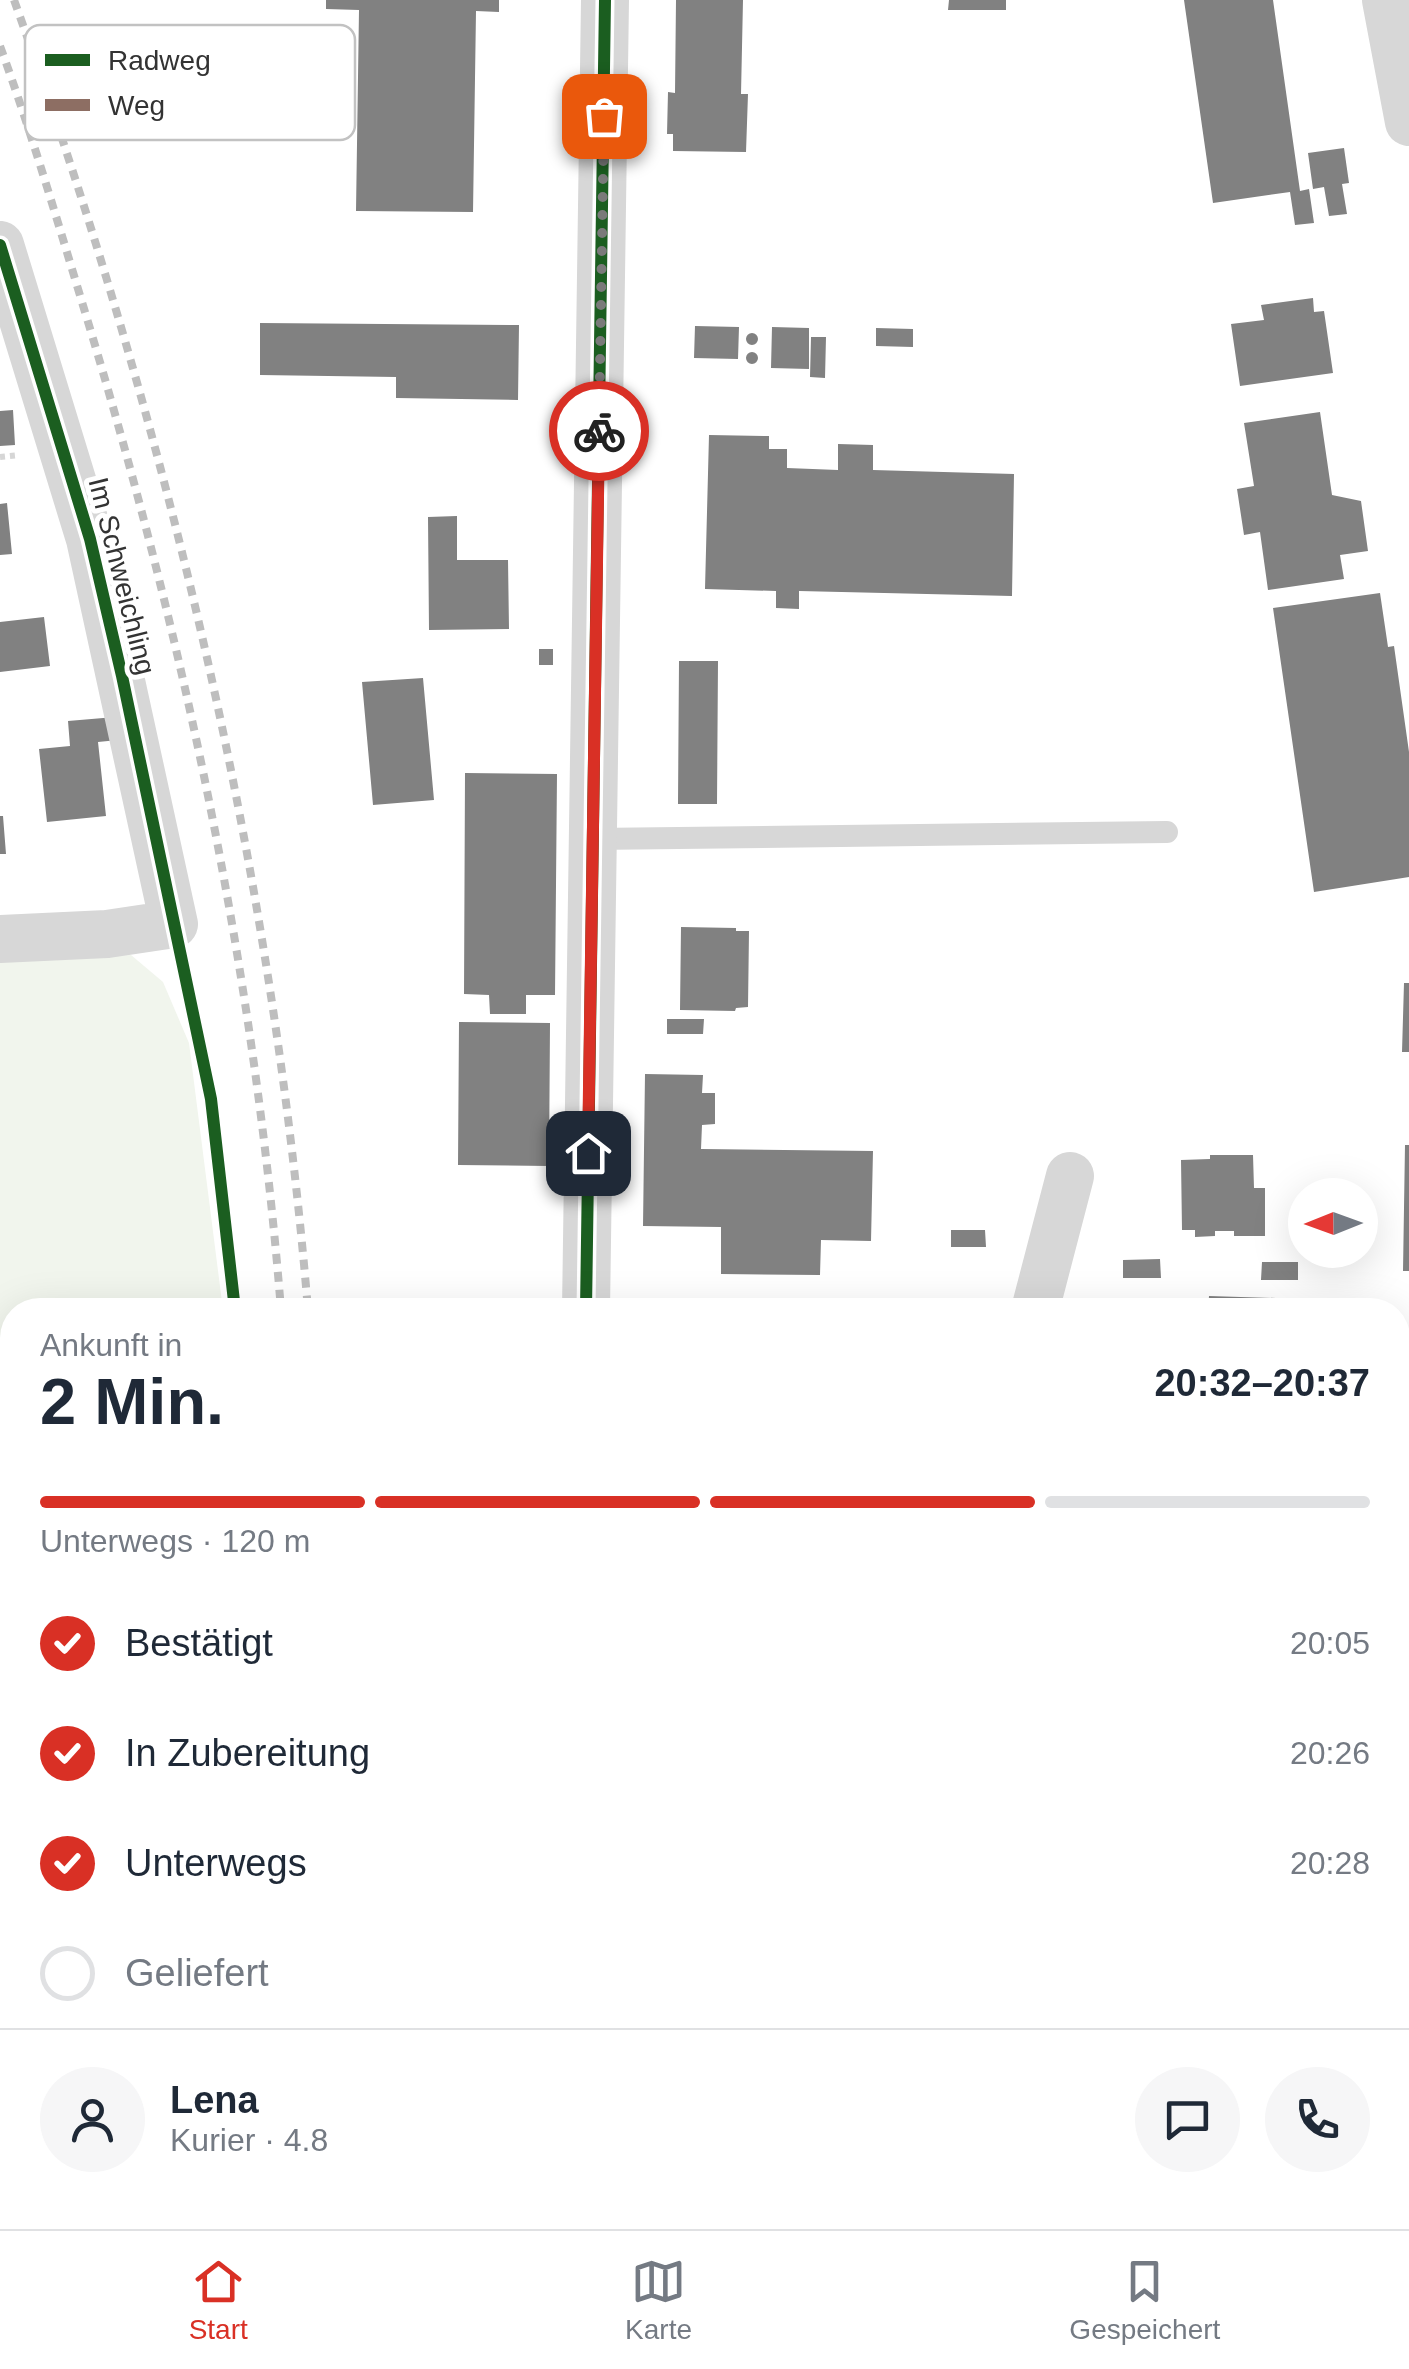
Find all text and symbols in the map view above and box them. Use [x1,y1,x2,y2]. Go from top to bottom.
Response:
legend [25,25,355,140]
text: Radweg [108,45,211,76]
pin [562,74,647,159]
icon: bag [577,89,632,144]
text: Weg [108,90,165,121]
courier [549,381,649,481]
icon: bike [572,404,627,459]
street label: Im Schweichling [82,474,162,678]
pin [546,1111,631,1196]
icon: home [561,1126,616,1181]
north arrow [1288,1178,1378,1268]
map controls [1288,1178,1378,1268]
text: Ankunft in [40,1327,182,1363]
text: 20:32–20:37 [1154,1362,1370,1404]
text: 2 Min. [40,1365,224,1438]
text: Unterwegs · 120 m [40,1523,310,1559]
icon: check [40,1616,95,1671]
text: Bestätigt [125,1622,273,1664]
text: 20:05 [1290,1625,1370,1661]
icon: check [40,1726,95,1781]
text: In Zubereitung [125,1732,370,1774]
text: 20:26 [1290,1735,1370,1771]
icon: check [40,1836,95,1891]
text: Unterwegs [125,1842,307,1884]
text: 20:28 [1290,1845,1370,1881]
text: Geliefert [125,1952,269,1994]
button: person [40,2067,145,2172]
button: chat [1135,2067,1240,2172]
button: phone [1265,2067,1370,2172]
text: Lena [170,2079,259,2121]
text: Kurier · 4.8 [170,2122,328,2158]
tab: Start [189,2254,248,2346]
tab: Karte [625,2254,692,2346]
tab: Gespeichert [1069,2254,1220,2346]

